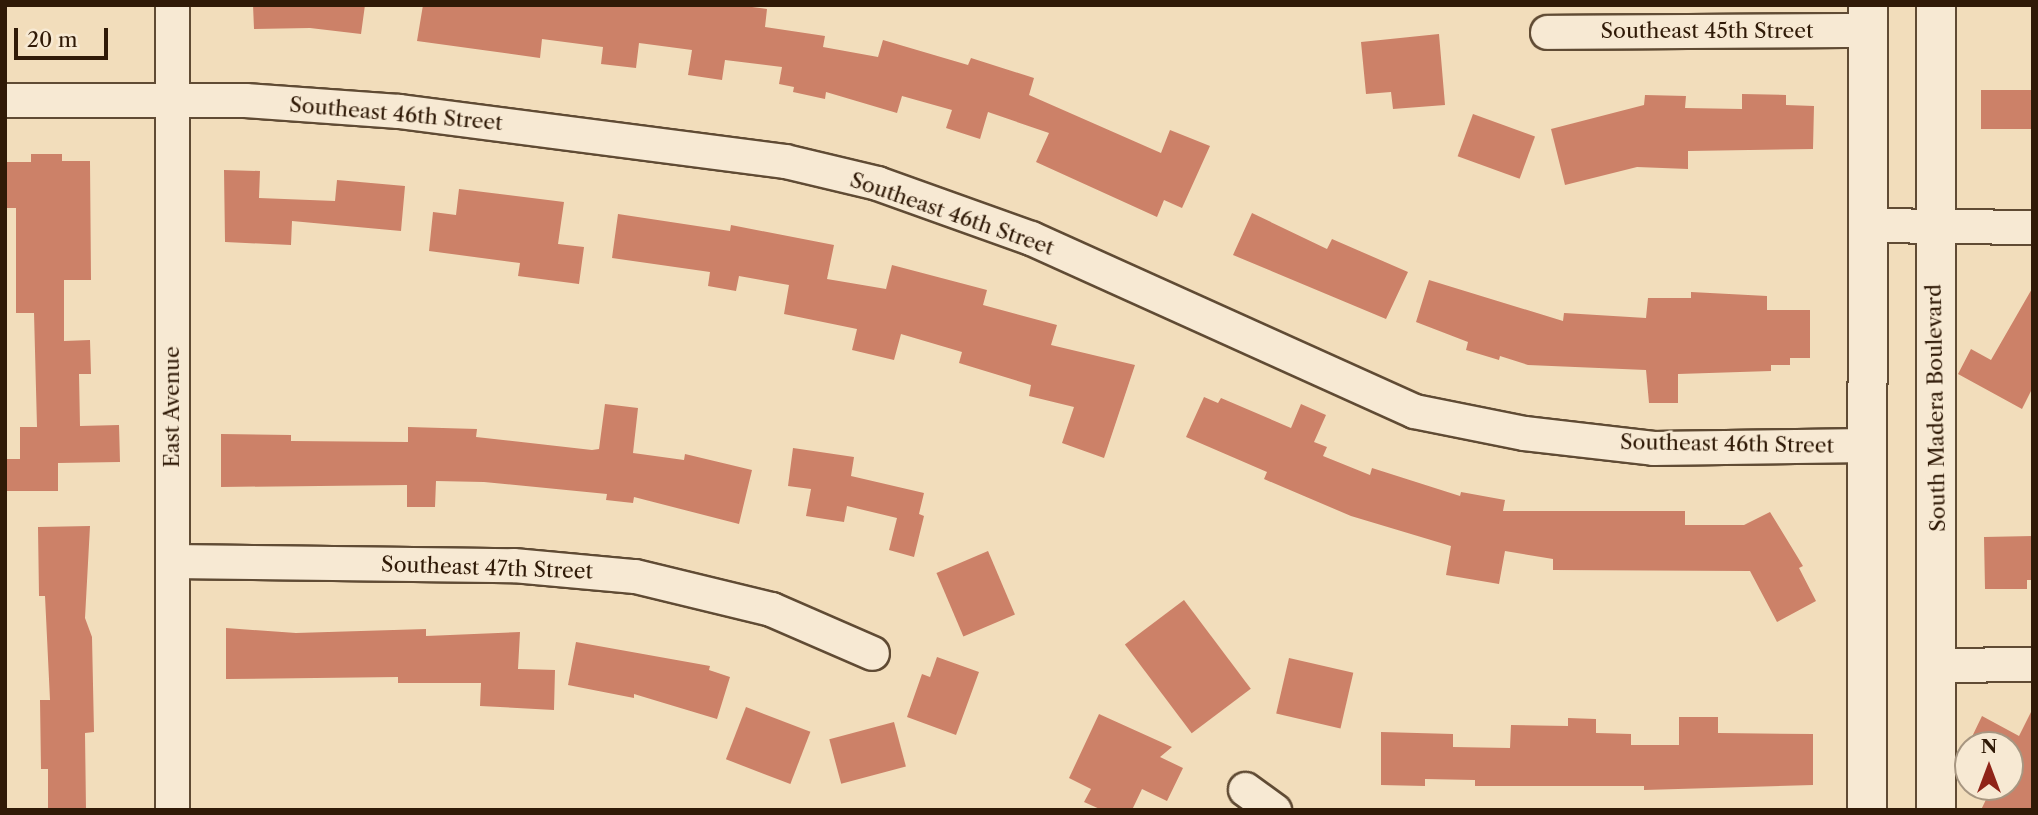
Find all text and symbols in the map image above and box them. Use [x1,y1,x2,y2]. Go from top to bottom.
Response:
scale bar [18,14,112,58]
street label: Southeast 45th Street [1600,18,1814,44]
text: 20 m [27,27,78,52]
street label: Southeast 46th Street [288,92,504,136]
street label: Southeast 46th Street [847,167,1057,261]
street label: South Madera Boulevard [1921,284,1951,532]
street label: East Avenue [159,346,185,468]
street label: Southeast 46th Street [1620,430,1834,458]
street label: Southeast 47th Street [381,552,593,584]
north arrow [1954,731,2024,801]
text: N [1981,735,1997,758]

